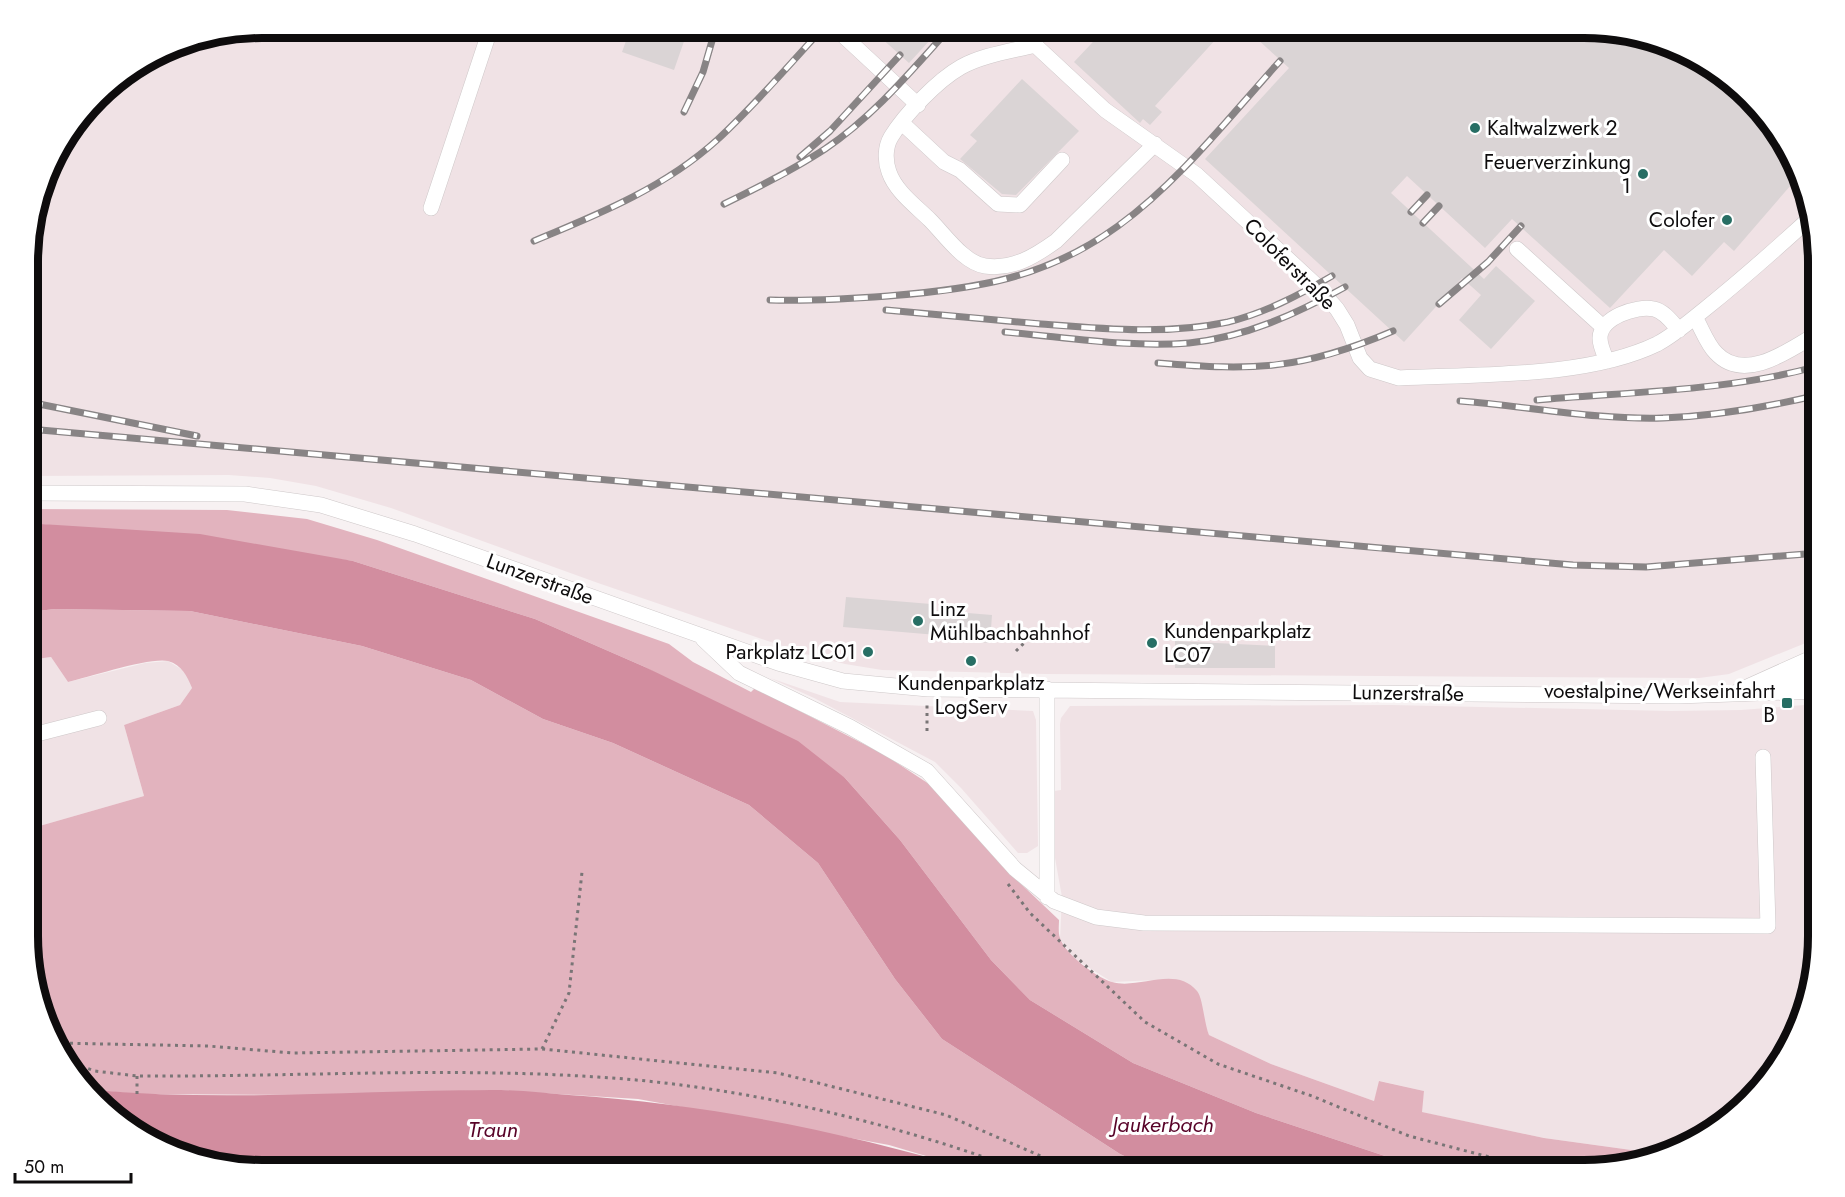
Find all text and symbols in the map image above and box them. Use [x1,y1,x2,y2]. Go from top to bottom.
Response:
place label: Kaltwalzwerk 2 [1487,113,1618,143]
marker: Kaltwalzwerk 2 [1468,121,1482,135]
place label: Feuerverzinkung 1 [1484,147,1631,201]
marker: Feuerverzinkung 1 [1636,167,1650,181]
place label: Colofer [1649,205,1716,235]
street label: Coloferstraße [1237,211,1343,317]
marker: Colofer [1720,213,1734,227]
street label: Lunzerstraße [482,546,598,612]
place label: Linz Mühlbachbahnhof [930,594,1091,648]
marker: Linz Mühlbachbahnhof [911,614,925,628]
place label: Kundenparkplatz LC07 [1164,616,1312,670]
marker: Kundenparkplatz LC07 [1145,636,1159,650]
place label: Parkplatz LC01 [725,637,856,667]
marker: Parkplatz LC01 [861,645,875,659]
marker: Kundenparkplatz LogServ [964,654,978,668]
place label: Kundenparkplatz LogServ [897,668,1045,722]
place label: voestalpine/Werkseinfahrt B [1544,676,1775,730]
street label: Lunzerstraße [1352,677,1464,709]
marker: voestalpine/Werkseinfahrt B [1780,696,1794,710]
water label: Jaukerbach [1108,1108,1214,1140]
water label: Traun [468,1113,518,1145]
scale bar [15,1146,130,1184]
text: 50 m [24,1154,64,1180]

